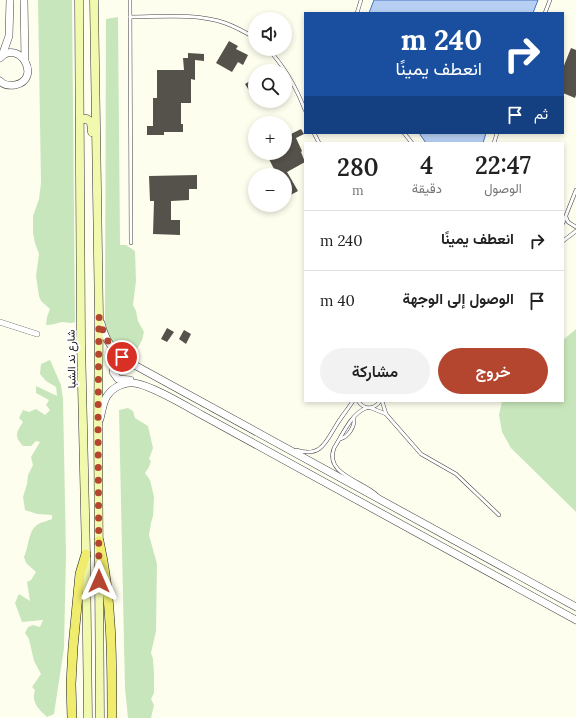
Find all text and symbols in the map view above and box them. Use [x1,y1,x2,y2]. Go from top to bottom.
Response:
map controls [248,12,292,212]
button: sound [248,12,292,56]
text: 240 m [401,22,482,58]
icon: right [496,28,548,80]
text: انعطف يمينًا [396,57,482,80]
button: search [248,64,292,108]
icon: arrive [504,104,526,126]
text: ثم [534,104,548,123]
button: + [248,116,292,160]
text: 4 [420,150,433,181]
text: 22:47 [475,150,531,181]
text: 280 [337,152,379,183]
button: − [248,168,292,212]
text: دقيقة [412,180,442,197]
text: الوصول [484,180,522,197]
text: m [352,182,364,199]
text: انعطف يمينًا [441,229,514,248]
icon: right [526,230,548,252]
text: 240 m [320,231,363,250]
text: الوصول إلى الوجهة [402,289,514,308]
icon: arrive [526,290,548,312]
text: 40 m [320,291,355,310]
street label: شارع ند الشبا [63,329,80,388]
pin [105,340,139,374]
icon: arrive [111,346,133,368]
button: مشاركة [320,348,430,394]
button: خروج [438,348,548,394]
position arrow [78,560,120,602]

